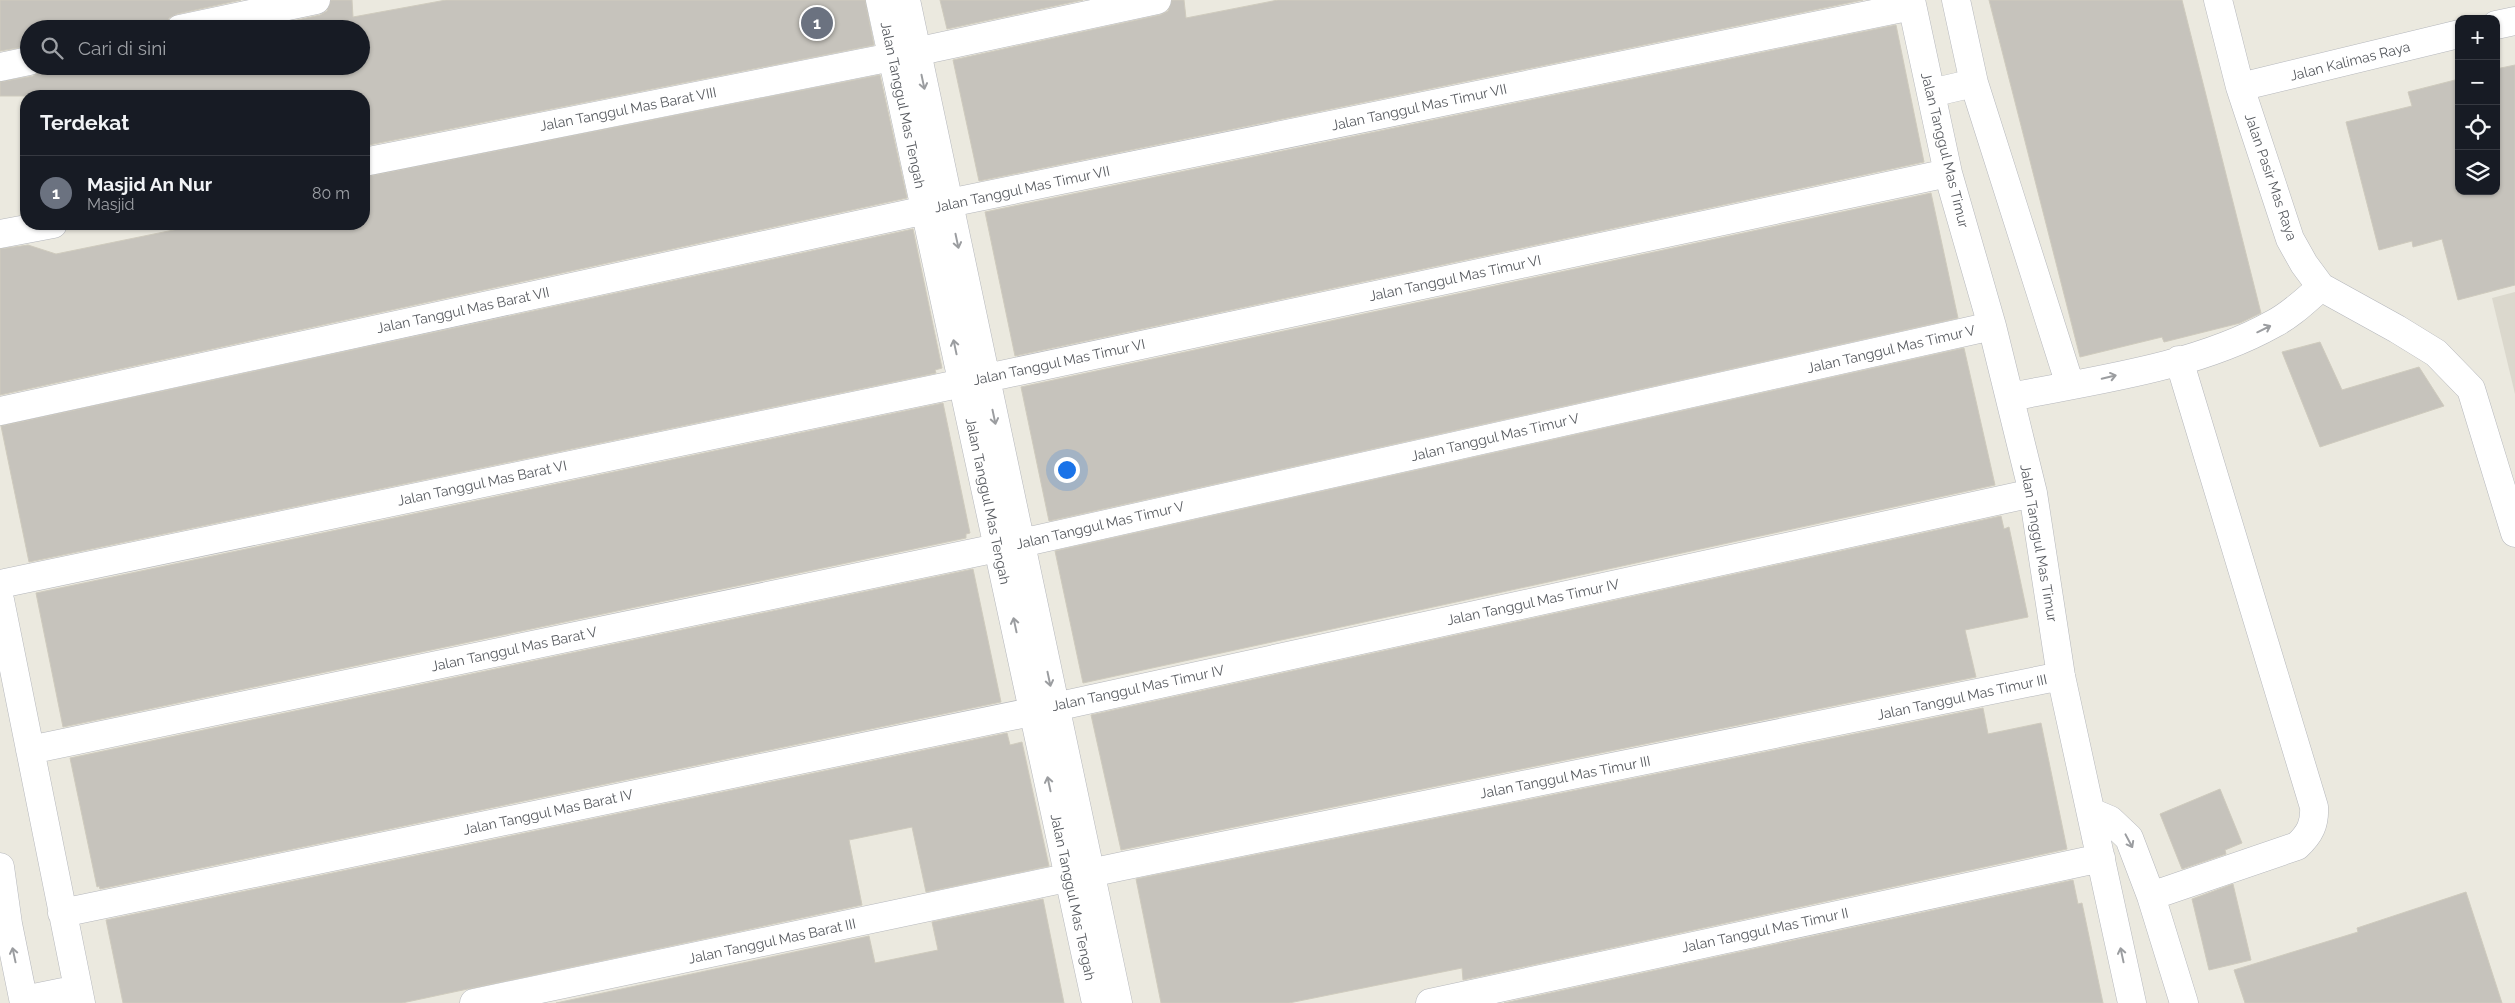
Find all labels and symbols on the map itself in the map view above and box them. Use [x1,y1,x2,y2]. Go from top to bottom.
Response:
pin: 1 [801,4,833,42]
street label: Jalan Tanggul Mas Tengah [878,20,928,190]
street label: Jalan Kalimas Raya [2288,38,2412,84]
street label: Jalan Tanggul Mas Timur [1918,70,1972,230]
one-way arrow [919,74,928,90]
street label: Jalan Tanggul Mas Timur VII [1330,81,1508,133]
street label: Jalan Tanggul Mas Barat VIII [538,84,718,134]
street label: Jalan Pasir Mas Raya [2242,111,2300,243]
street label: Jalan Tanggul Mas Timur VII [933,163,1111,215]
one-way arrow [953,232,963,248]
street label: Jalan Tanggul Mas Timur VI [1367,252,1543,304]
street label: Jalan Tanggul Mas Barat VII [375,284,551,336]
street label: Jalan Tanggul Mas Timur V [1805,322,1977,376]
one-way arrow [2256,324,2271,333]
street label: Jalan Tanggul Mas Timur VI [971,336,1147,388]
one-way arrow [950,339,960,355]
one-way arrow [2101,372,2117,381]
one-way arrow [990,408,1000,424]
street label: Jalan Tanggul Mas Timur V [1409,410,1581,464]
street label: Jalan Tanggul Mas Tengah [963,416,1013,586]
street label: Jalan Tanggul Mas Barat VI [396,457,568,509]
your location [1054,457,1080,483]
street label: Jalan Tanggul Mas Timur [2017,463,2061,623]
street label: Jalan Tanggul Mas Timur V [1014,498,1186,552]
street label: Jalan Tanggul Mas Timur IV [1445,576,1621,628]
one-way arrow [1010,618,1019,634]
street label: Jalan Tanggul Mas Barat V [430,623,599,674]
street label: Jalan Tanggul Mas Timur IV [1050,662,1226,714]
one-way arrow [1045,670,1054,686]
street label: Jalan Tanggul Mas Timur III [1875,671,2049,723]
street label: Jalan Tanggul Mas Timur III [1478,753,1652,801]
one-way arrow [1044,777,1053,793]
street label: Jalan Tanggul Mas Barat IV [462,786,635,838]
street label: Jalan Tanggul Mas Tengah [1048,812,1098,982]
one-way arrow [2124,833,2134,848]
street label: Jalan Tanggul Mas Timur II [1680,904,1850,956]
street label: Jalan Tanggul Mas Barat III [687,915,857,967]
one-way arrow [9,948,19,964]
one-way arrow [2117,948,2126,964]

